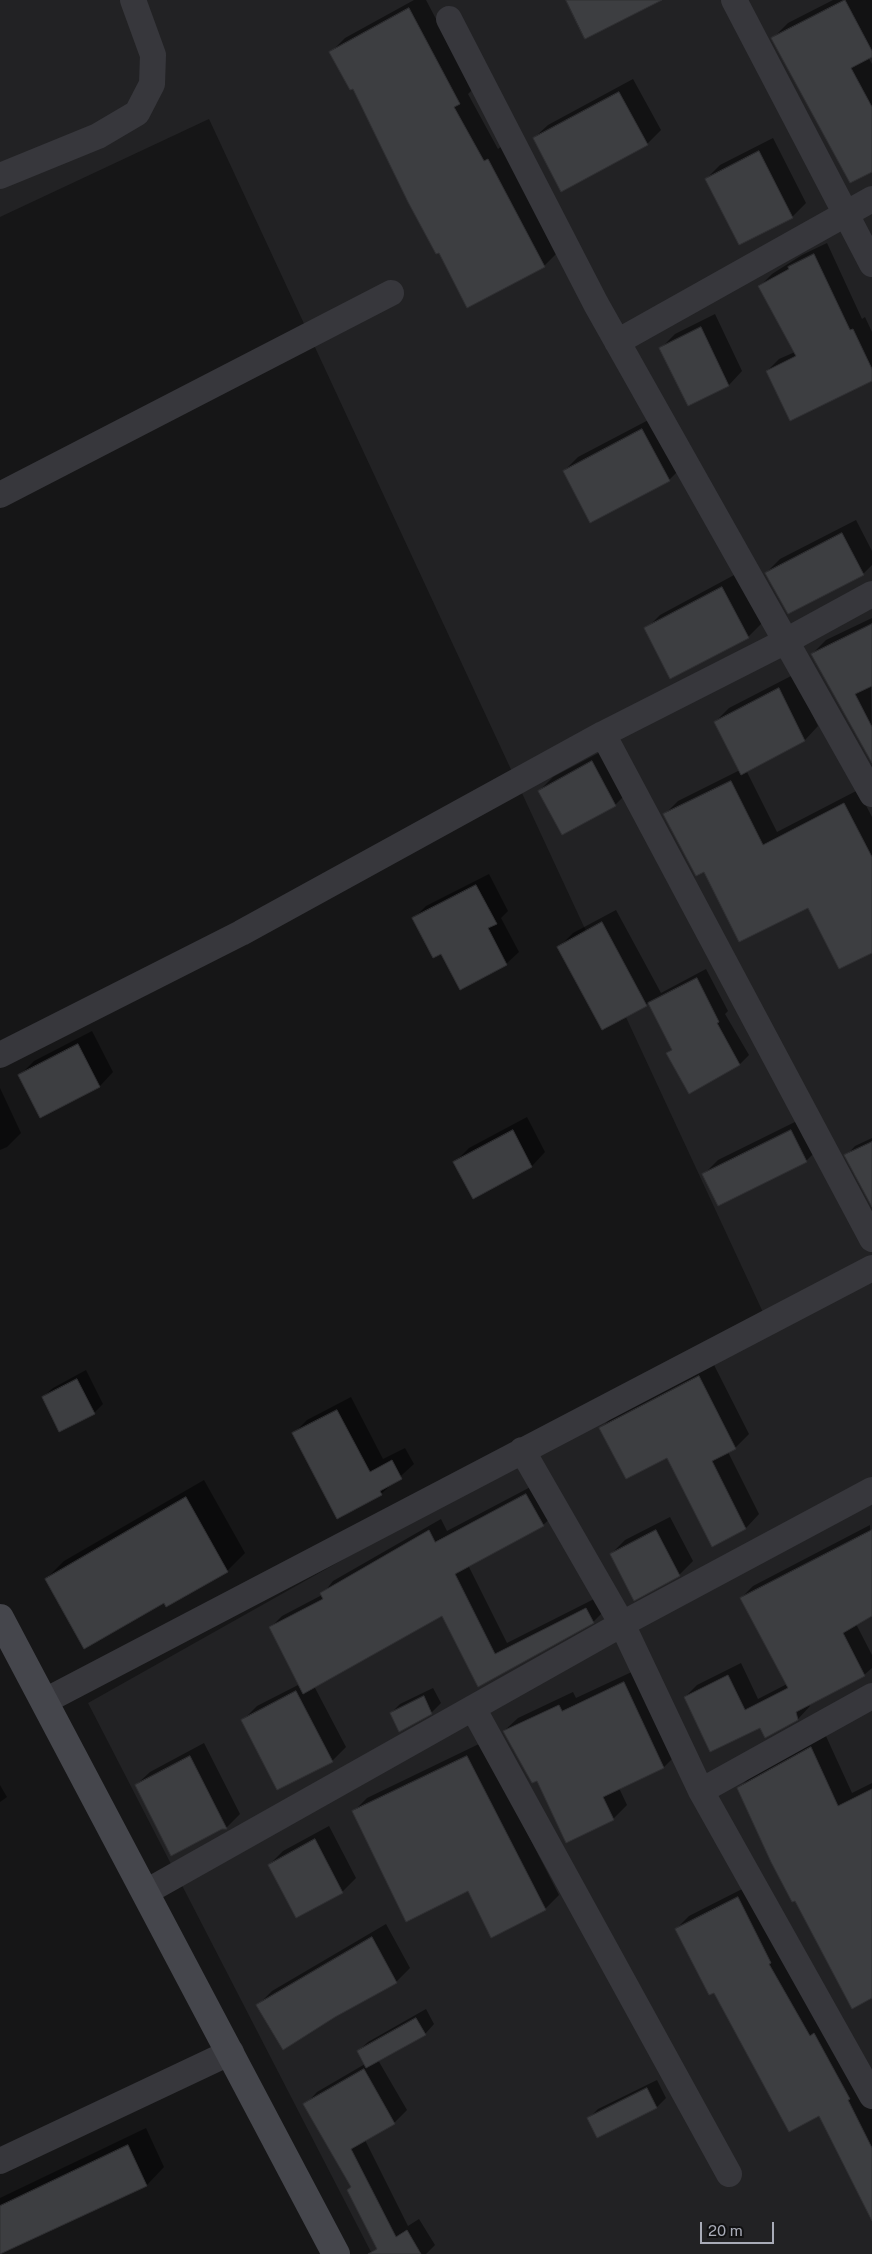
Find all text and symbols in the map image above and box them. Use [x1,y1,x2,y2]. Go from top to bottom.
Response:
scale bar [702,2212,776,2244]
text: 20 m [708,2222,743,2239]

